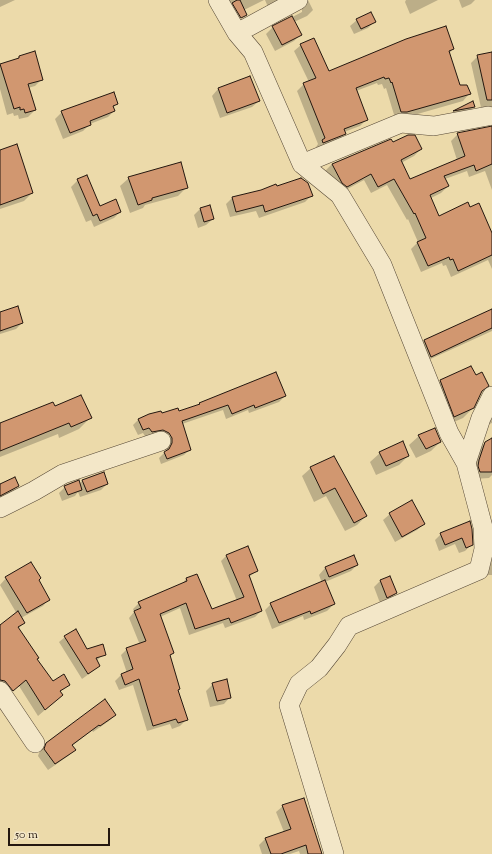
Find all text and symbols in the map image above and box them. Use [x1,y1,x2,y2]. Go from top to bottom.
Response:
scale bar [10,820,112,846]
text: 50 m [15,826,38,844]

